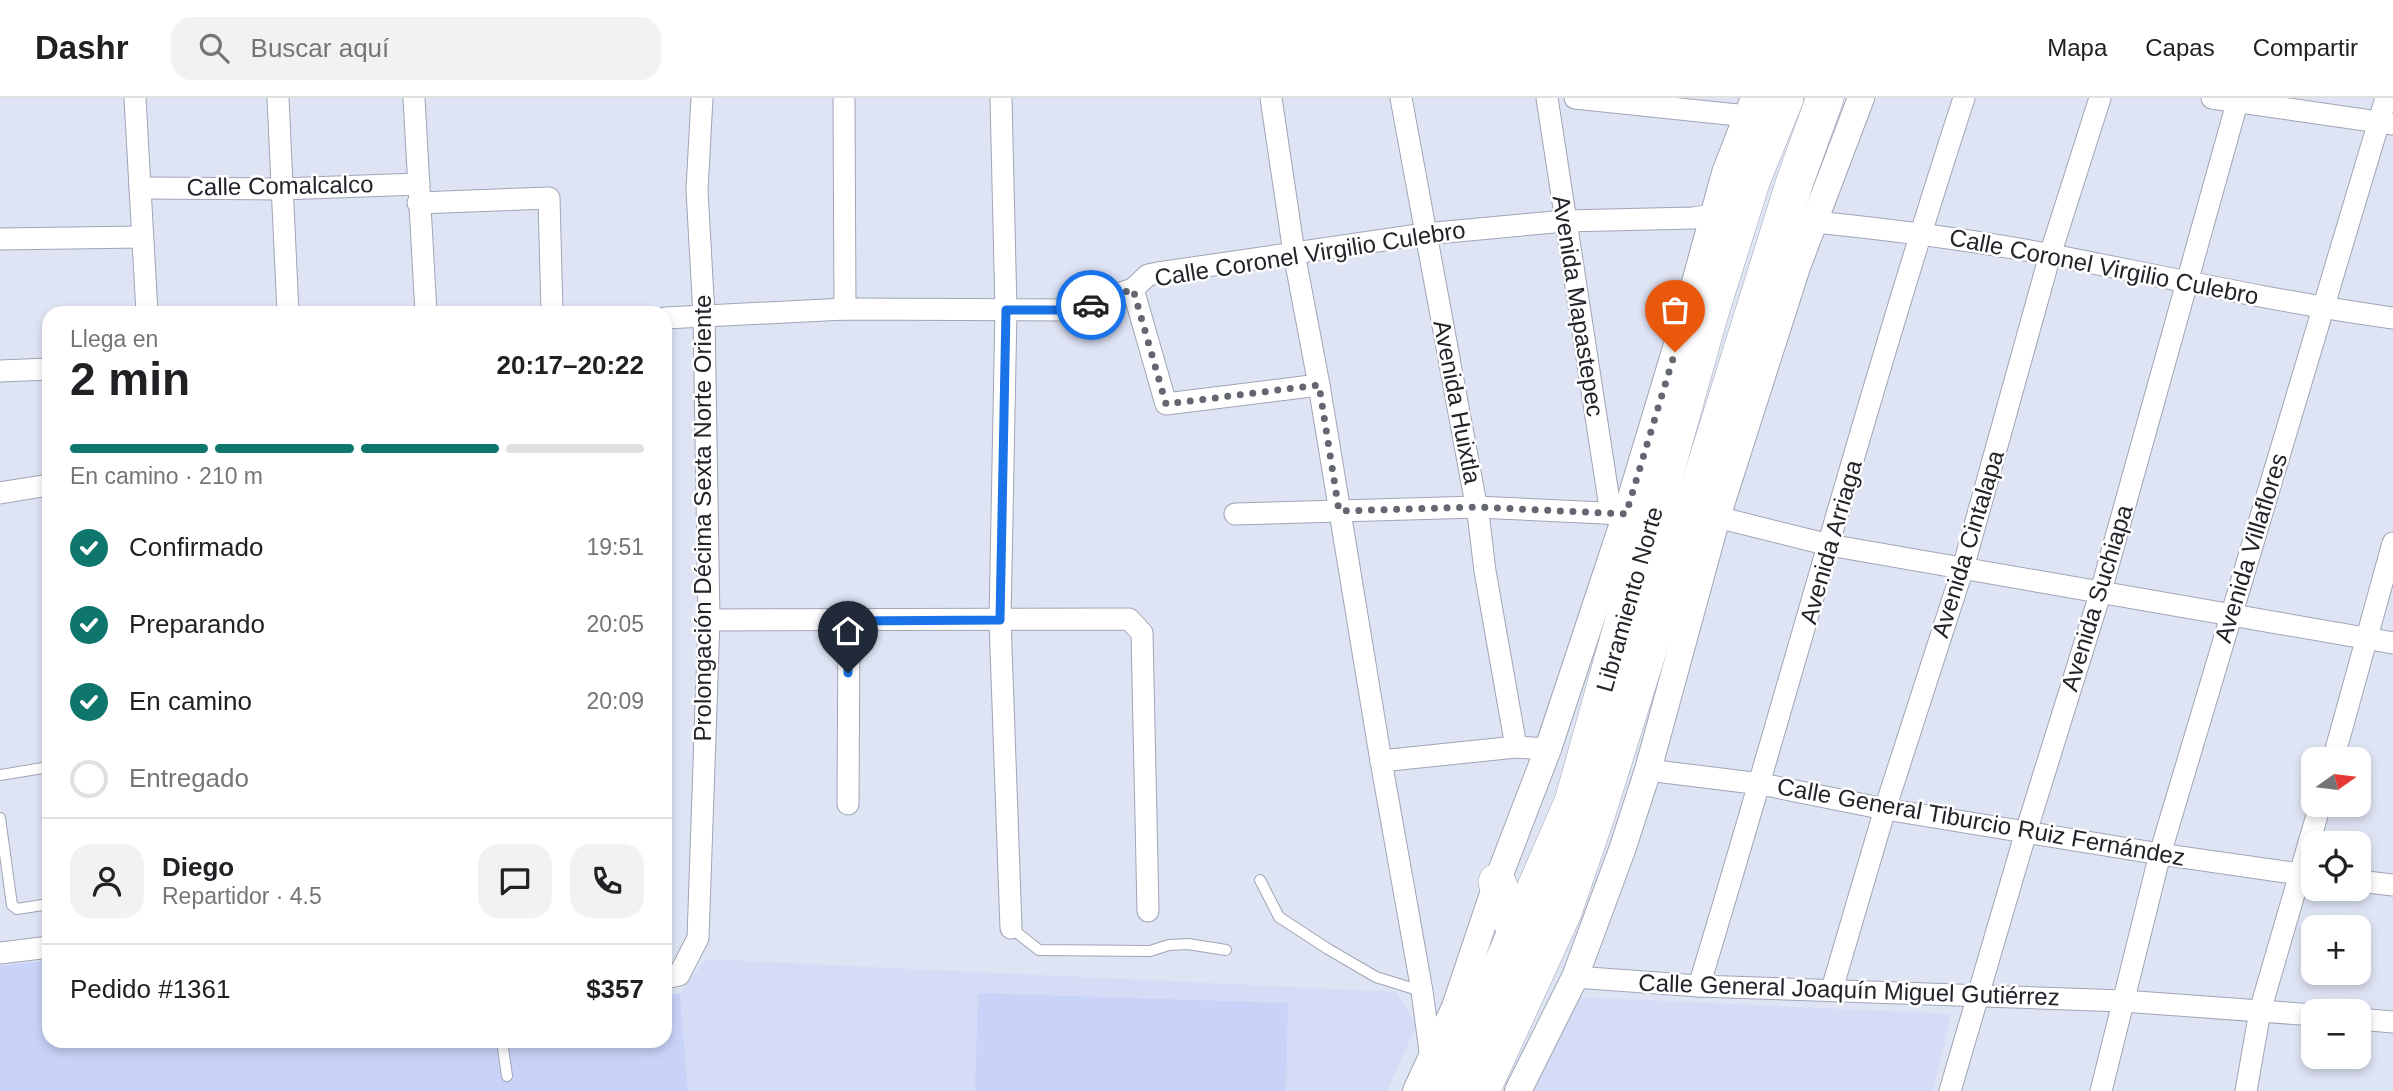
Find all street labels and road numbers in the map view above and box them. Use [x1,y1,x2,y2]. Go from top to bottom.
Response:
street label: Calle Comalcalco [186,170,374,201]
street label: Avenida Mapastepec [1548,193,1609,419]
street label: Calle Coronel Virgilio Culebro [1153,216,1467,291]
street label: Calle Coronel Virgilio Culebro [1947,223,2261,310]
street label: Prolongación Décima Sexta Norte Oriente [689,295,716,741]
street label: Avenida Huixtla [1428,318,1487,487]
street label: Avenida Cintalapa [1926,446,2009,641]
street label: Avenida Villaflores [2209,450,2292,646]
street label: Avenida Arriaga [1794,456,1867,627]
street label: Avenida Suchiapa [2055,501,2138,694]
street label: Libramiento Norte [1591,504,1668,695]
street label: Calle General Tiburcio Ruiz Fernández [1775,772,2187,871]
street label: Calle General Joaquín Miguel Gutiérrez [1638,969,2060,1010]

